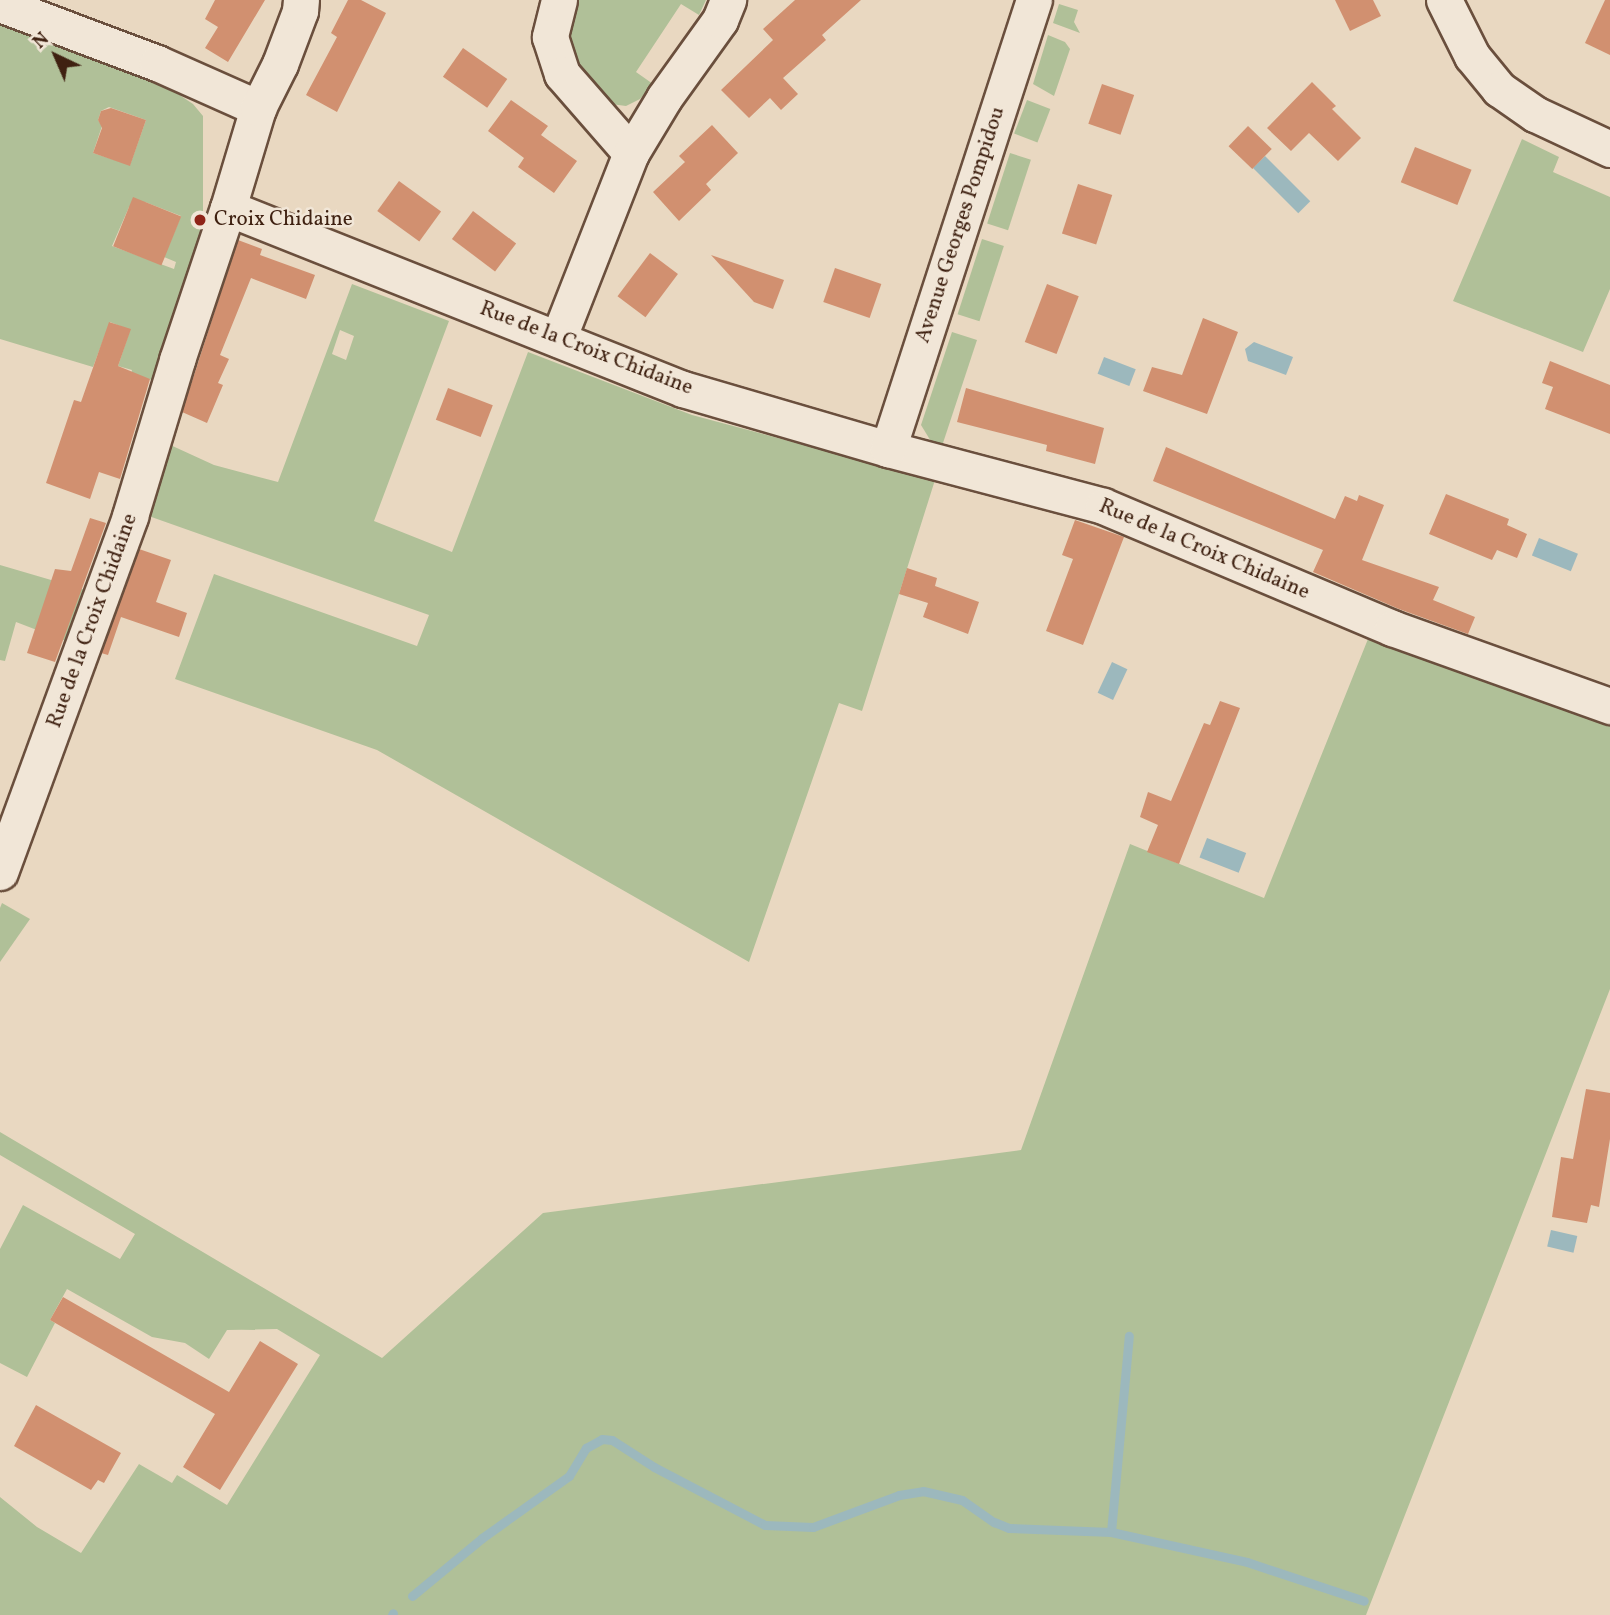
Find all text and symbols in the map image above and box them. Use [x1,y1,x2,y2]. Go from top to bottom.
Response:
north arrow [21,21,91,91]
text: N [27,27,55,55]
street label: Avenue Georges Pompidou [911,104,1011,346]
place label: Croix Chidaine [214,207,353,233]
marker: Croix Chidaine [192,212,208,228]
street label: Rue de la Croix Chidaine [476,297,696,401]
street label: Rue de la Croix Chidaine [1095,494,1313,606]
street label: Rue de la Croix Chidaine [42,510,144,732]

